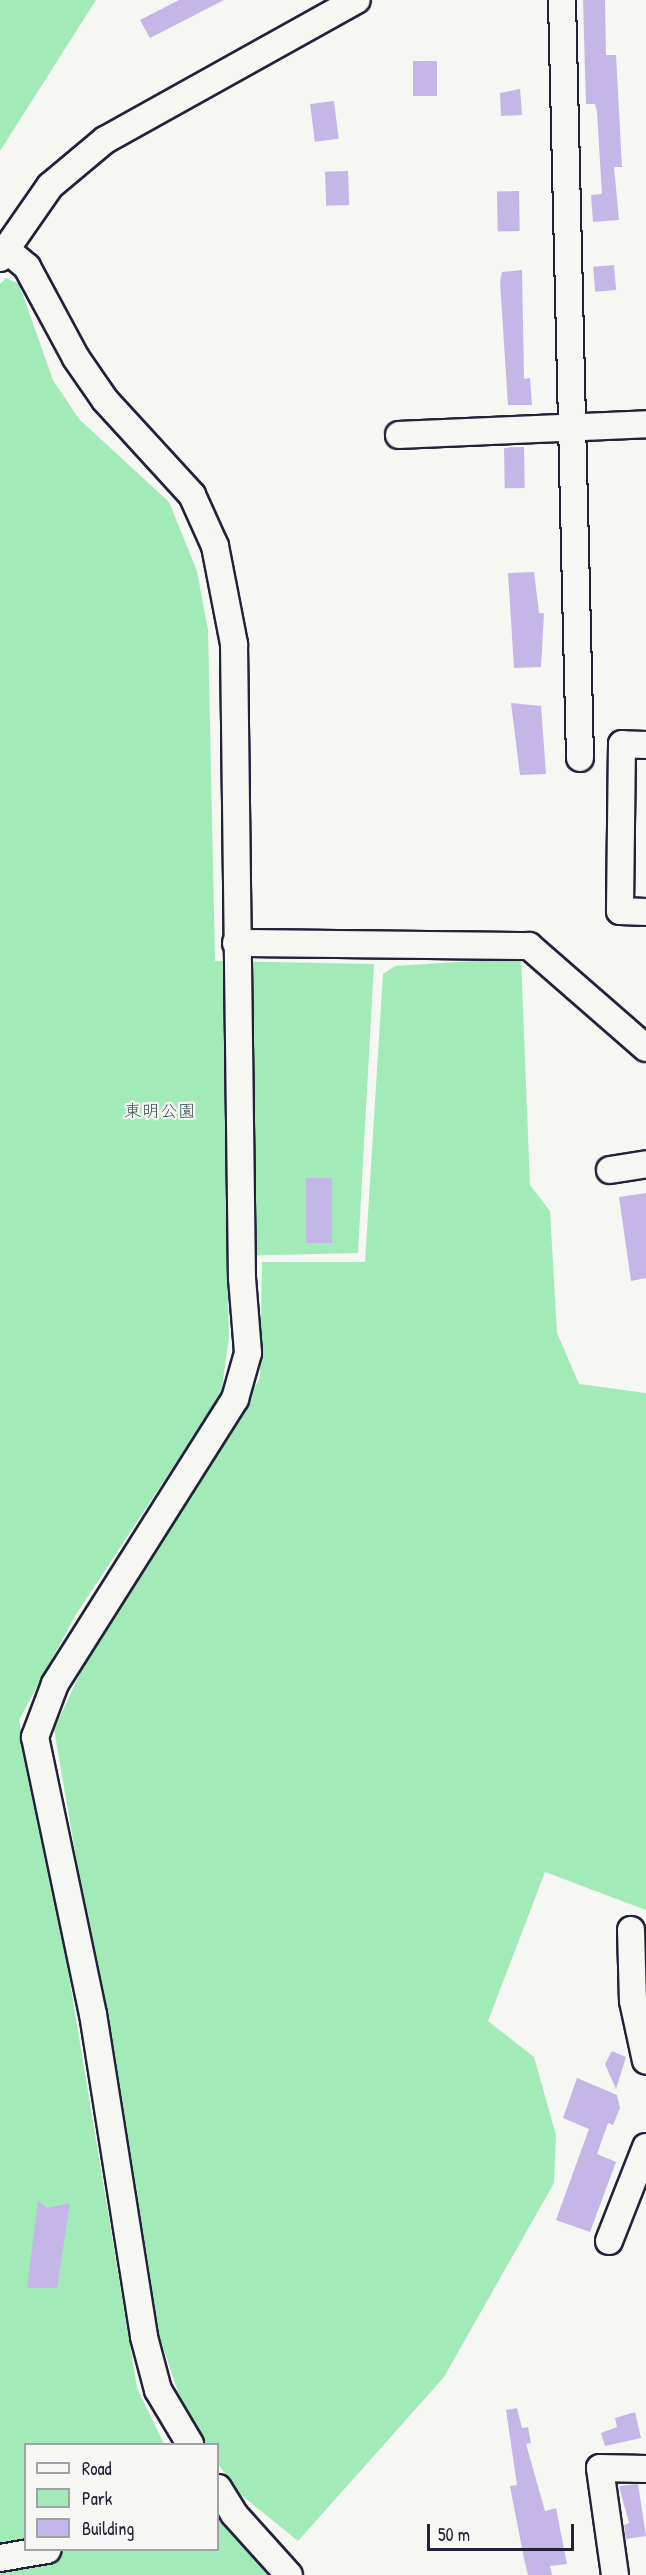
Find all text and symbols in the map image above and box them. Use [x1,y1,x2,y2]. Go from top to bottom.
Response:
park label: 東明公園 [124,1100,196,1122]
legend [24,2443,219,2551]
text: Road [82,2456,112,2481]
text: Park [82,2486,112,2511]
scale bar [430,2512,577,2550]
text: Building [82,2516,134,2541]
text: 50 m [438,2522,470,2547]

